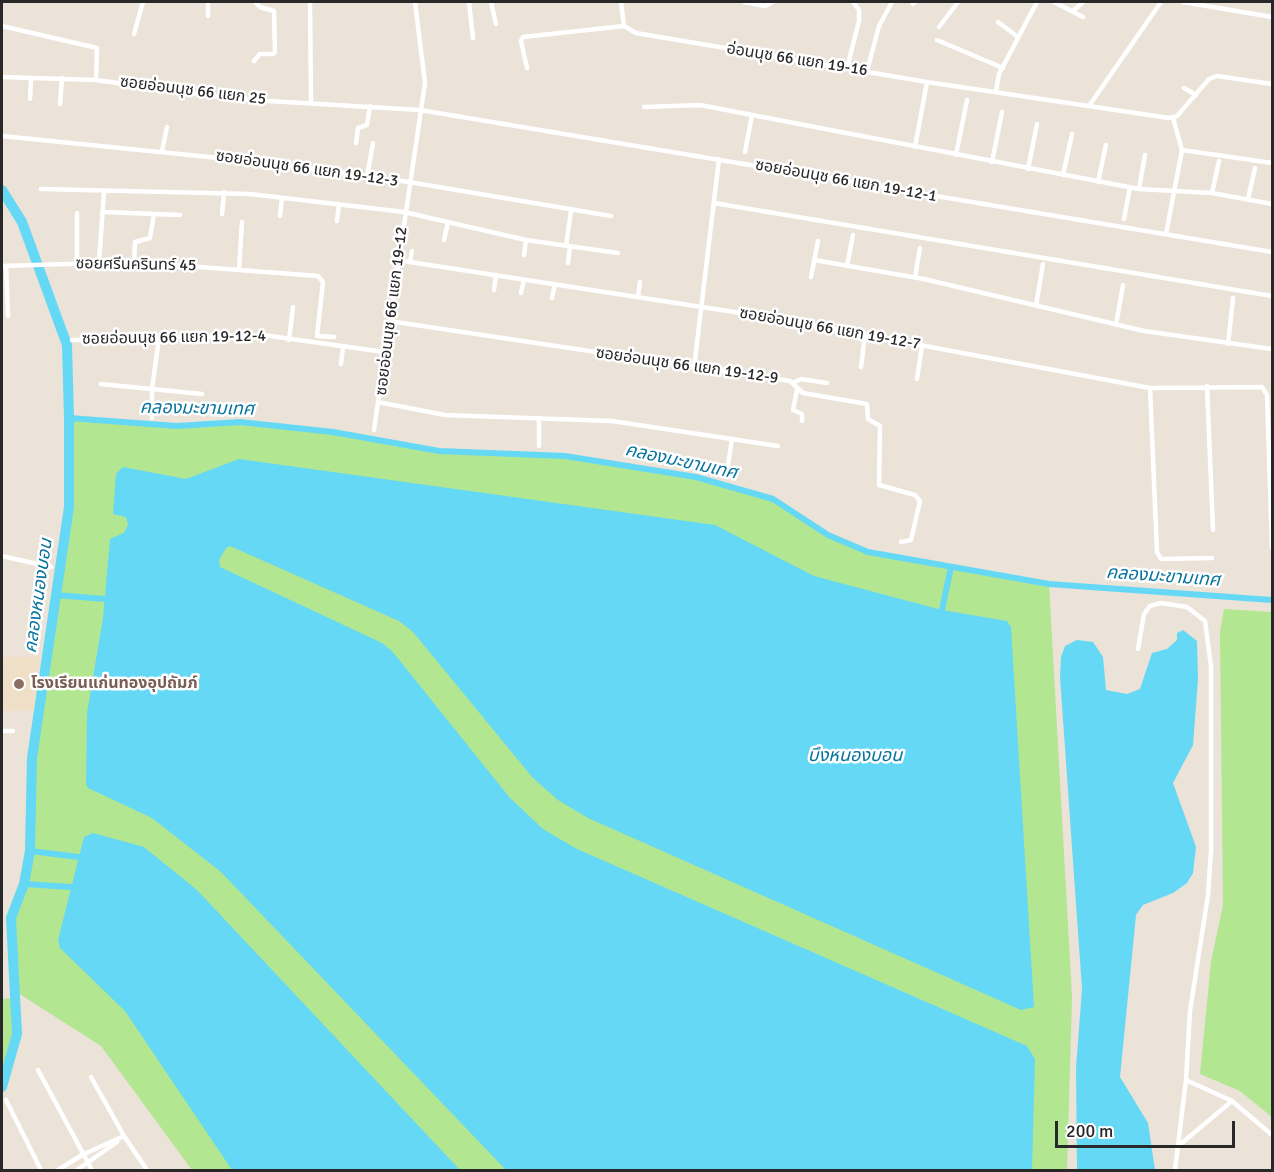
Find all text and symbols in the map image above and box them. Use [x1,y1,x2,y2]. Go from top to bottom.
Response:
street label: อ่อนนุช 66 แยก 19-16 [725,39,869,81]
street label: ซอยอ่อนนุช 66 แยก 25 [119,73,267,109]
street label: ซอยอ่อนนุช 66 แยก 19-12-3 [214,147,400,191]
street label: ซอยอ่อนนุช 66 แยก 19-12-1 [754,156,938,206]
street label: ซอยอ่อนนุช 66 แยก 19-12 [372,225,412,397]
street label: ซอยศรีนครินทร์ 45 [75,254,197,276]
street label: ซอยอ่อนนุช 66 แยก 19-12-7 [738,304,922,354]
street label: ซอยอ่อนนุช 66 แยก 19-12-4 [82,327,266,349]
street label: ซอยอ่อนนุช 66 แยก 19-12-9 [594,344,780,388]
water label: คลองมะขามเทศ [140,397,254,421]
water label: คลองมะขามเทศ [623,440,739,484]
water label: คลองหนองบอน [20,537,58,655]
water label: คลองมะขามเทศ [1105,562,1221,592]
place label: โรงเรียนแก่นทองอุปถัมภ์ [31,674,198,694]
marker: โรงเรียนแก่นทองอุปถัมภ์ [12,677,26,691]
water label: บึงหนองบอน [808,745,902,767]
scale bar [1058,1109,1238,1147]
text: 200 m [1066,1120,1113,1142]

